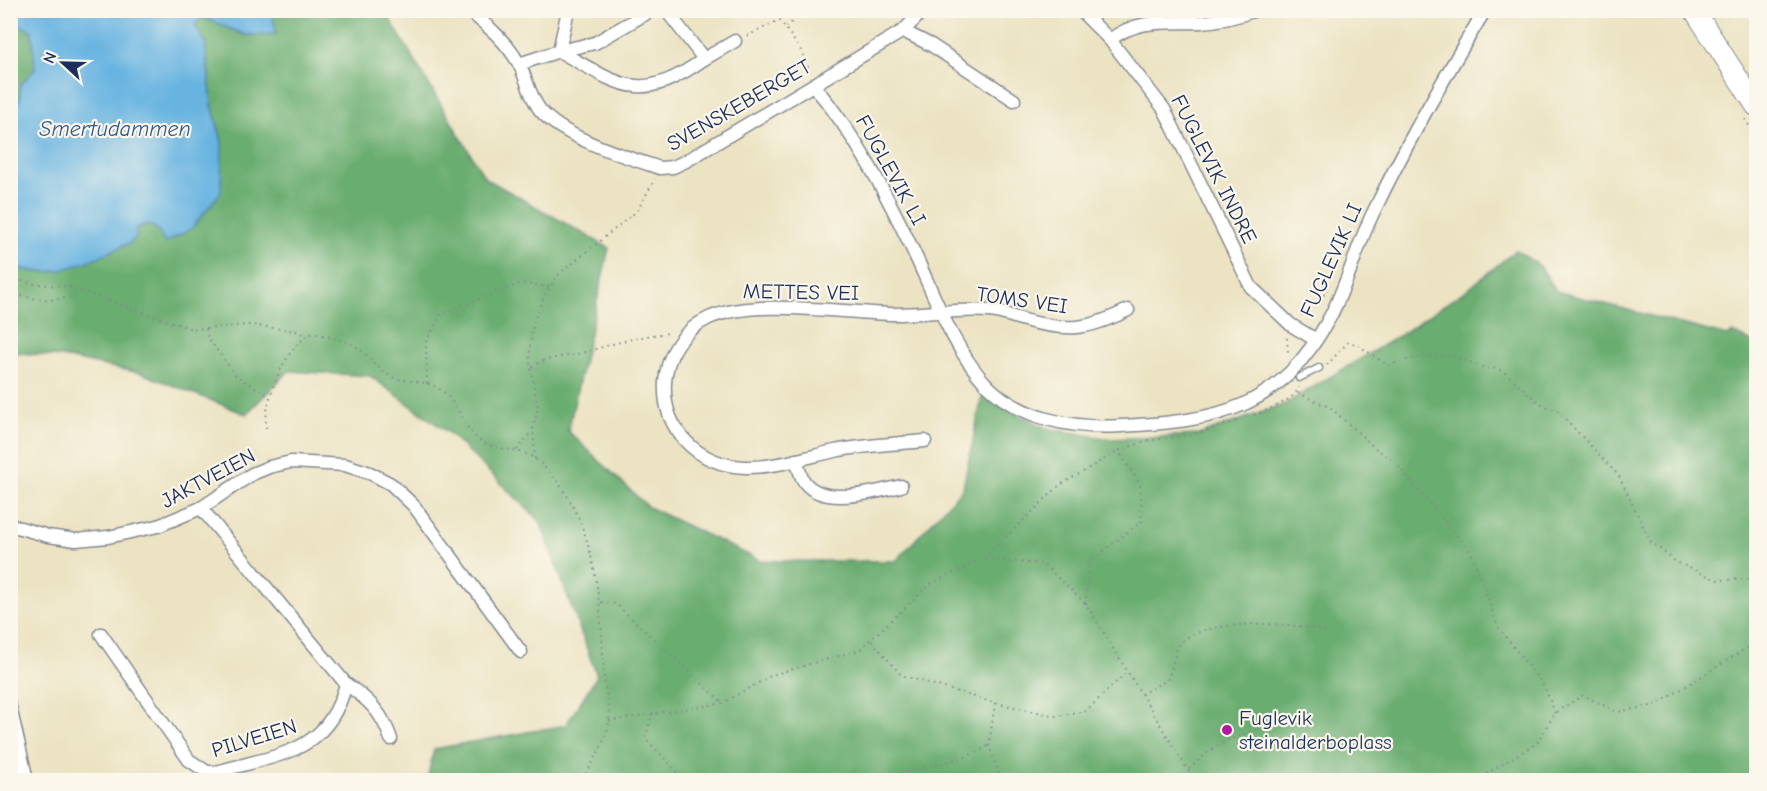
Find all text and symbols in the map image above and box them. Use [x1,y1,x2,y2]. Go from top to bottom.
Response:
north arrow [33,33,93,93]
text: N [40,50,60,66]
street label: SVENSKEBERGET [663,54,815,156]
street label: FUGLEVIK INDRE [1166,91,1262,247]
street label: FUGLEVIK LI [851,111,931,229]
water label: Smertudammen [39,116,191,142]
street label: FUGLEVIK LI [1295,199,1367,321]
street label: METTES VEI [743,279,859,305]
street label: TOMS VEI [975,282,1069,318]
street label: JAKTVEIEN [157,443,259,513]
place label: Fuglevik steinalderboplass [1239,706,1392,754]
street label: PILVEIEN [209,714,299,762]
marker: Fuglevik steinalderboplass [1220,723,1234,737]

